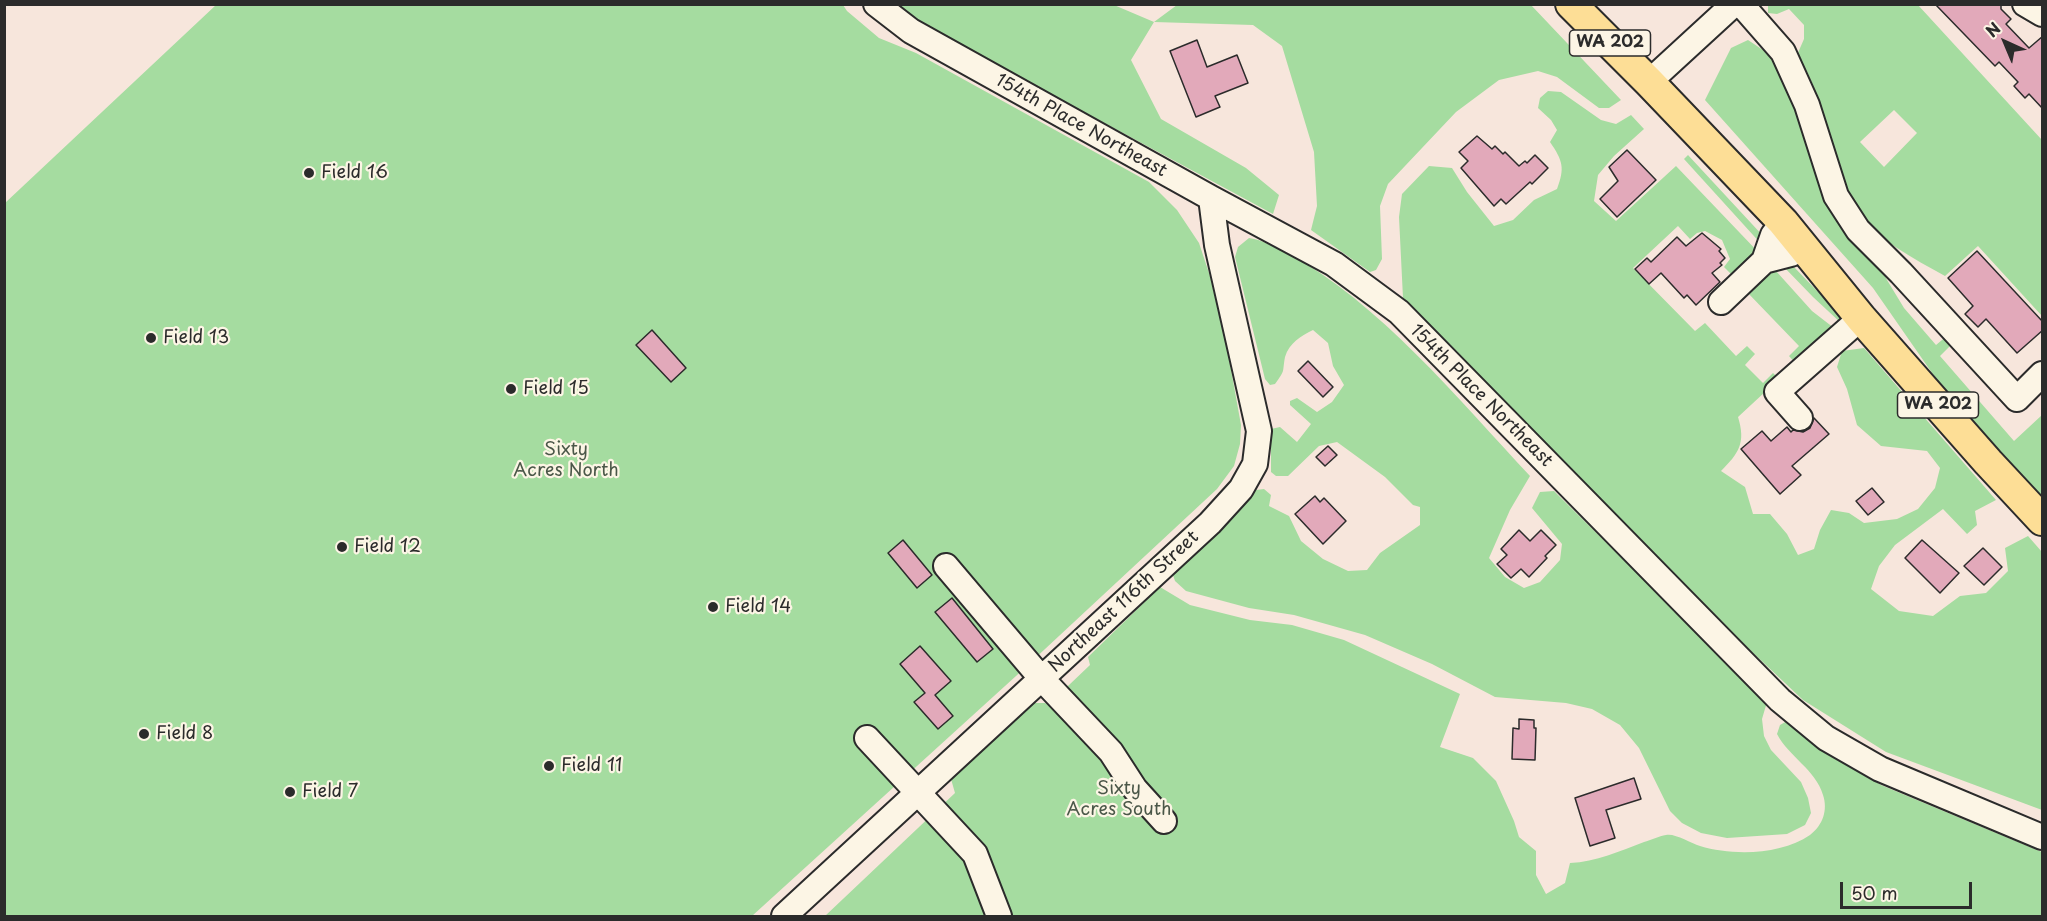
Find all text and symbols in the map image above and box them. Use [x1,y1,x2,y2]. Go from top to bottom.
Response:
north arrow [1975,12,2035,72]
text: N [1980,16,2005,42]
road number: WA 202 [1570,30,1650,56]
street label: 154th Place Northeast [992,70,1170,182]
place label: Field 16 [321,162,388,184]
marker: Field 16 [302,166,316,180]
street label: 154th Place Northeast [1405,320,1557,472]
place label: Field 13 [163,327,229,349]
marker: Field 13 [144,331,158,345]
place label: Field 15 [523,378,589,400]
marker: Field 15 [504,382,518,396]
road number: WA 202 [1898,392,1978,418]
park label: Sixty Acres North [513,439,619,482]
street label: Northeast 116th Street [1044,527,1204,677]
place label: Field 12 [354,536,421,558]
marker: Field 12 [335,540,349,554]
place label: Field 14 [725,596,791,618]
marker: Field 14 [706,600,720,614]
place label: Field 8 [156,723,213,745]
marker: Field 8 [137,727,151,741]
place label: Field 11 [561,755,622,777]
marker: Field 11 [542,759,556,773]
park label: Sixty Acres South [1067,778,1171,820]
place label: Field 7 [302,781,358,803]
marker: Field 7 [283,785,297,799]
scale bar [1843,870,1975,908]
text: 50 m [1851,879,1898,906]

